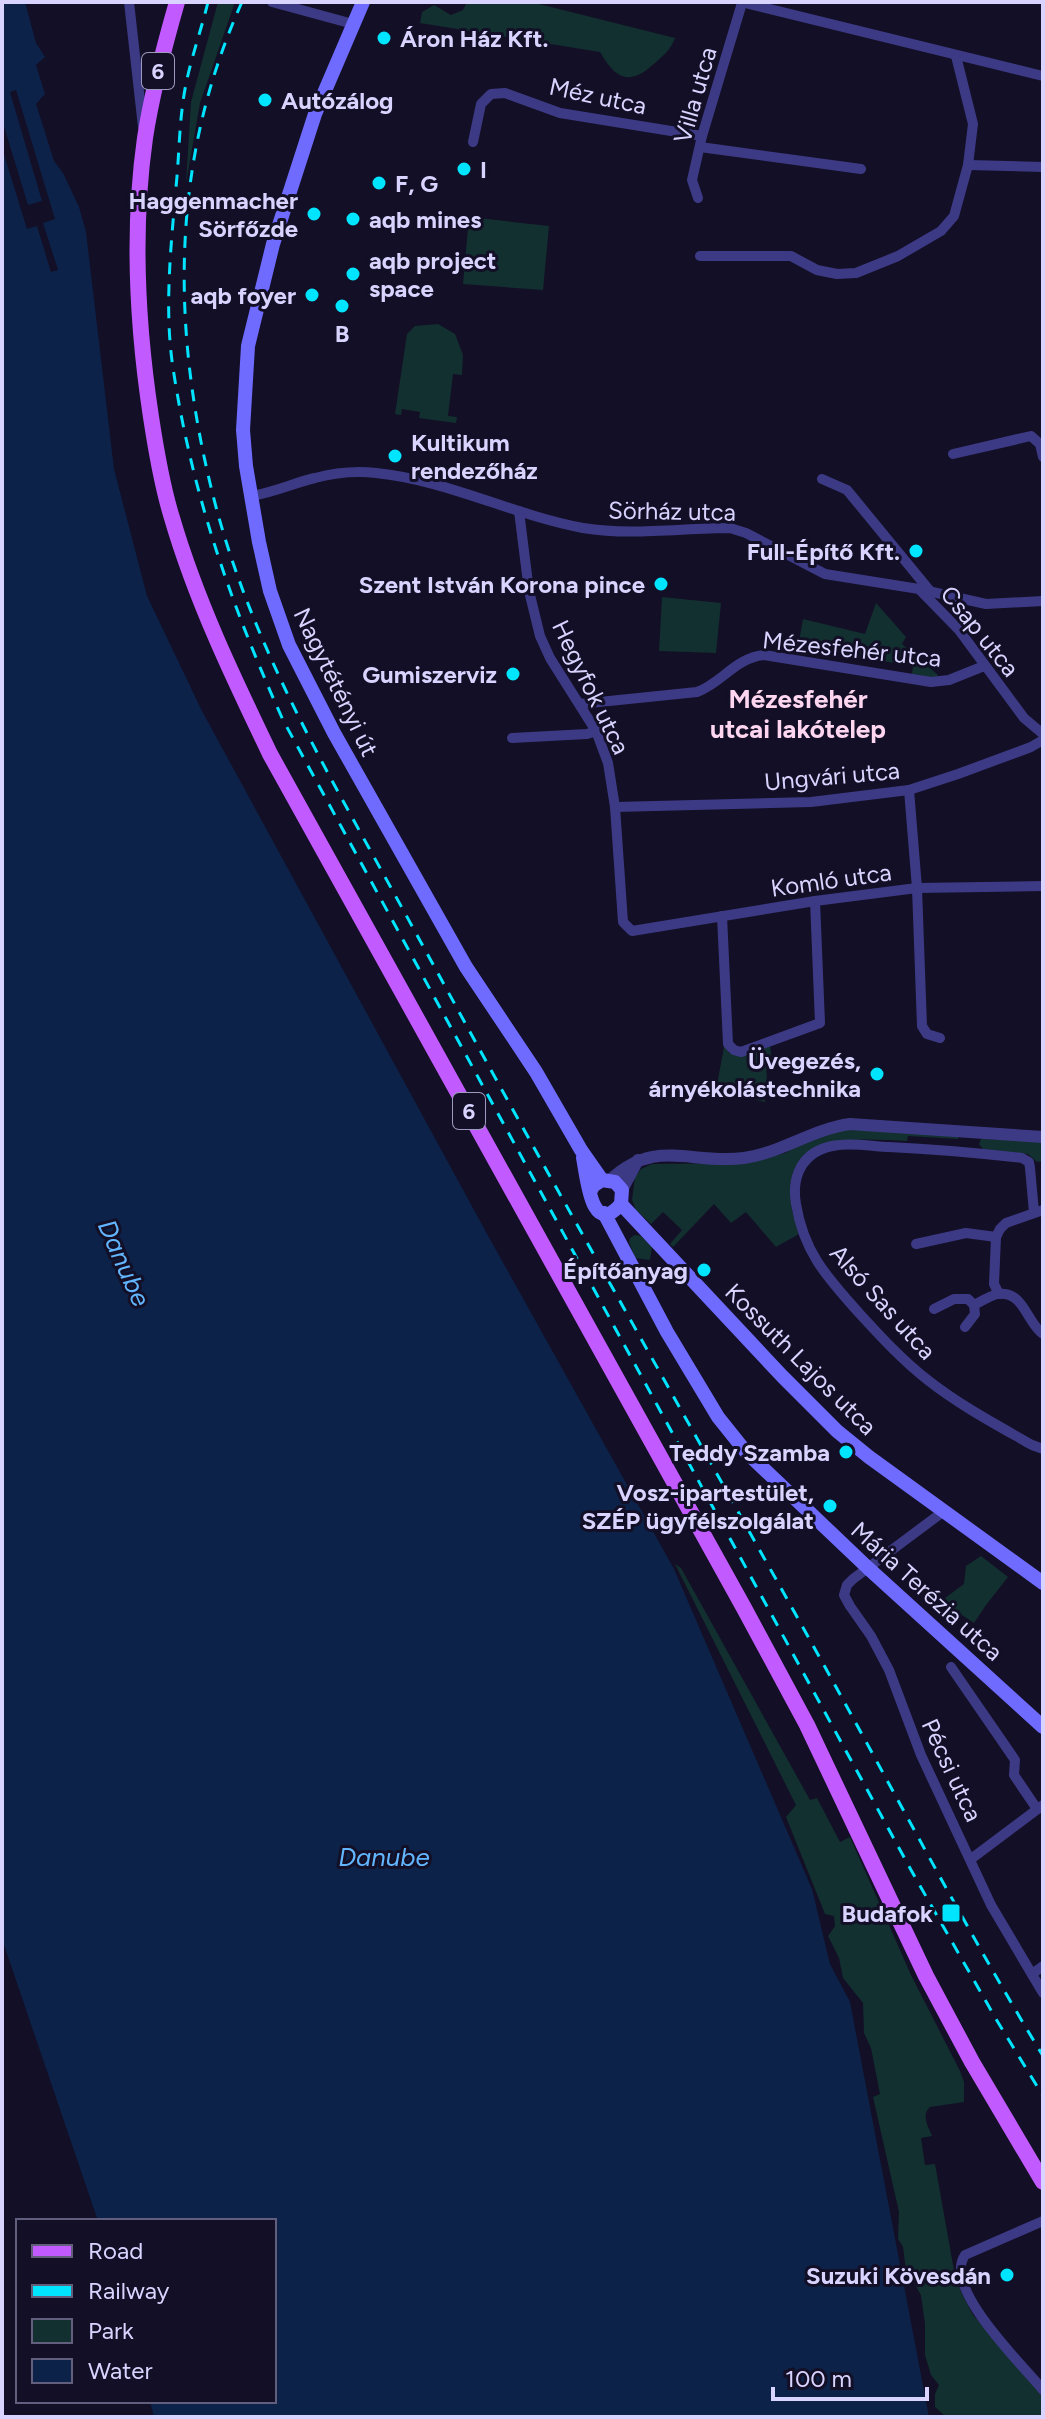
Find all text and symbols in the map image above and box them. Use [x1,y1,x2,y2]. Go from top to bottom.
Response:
place label: Áron Ház Kft. [400,24,548,53]
marker: Áron Ház Kft. [375,29,393,47]
street label: Villa utca [667,44,723,146]
road number: 6 [142,53,174,89]
street label: Méz utca [547,72,649,120]
place label: Autózálog [281,86,394,115]
marker: Autózálog [256,91,274,109]
place label: I [480,155,487,184]
marker: I [455,160,473,178]
place label: F, G [395,169,438,198]
marker: F, G [370,174,388,192]
place label: Haggenmacher Sörfőzde [129,186,298,243]
marker: Haggenmacher Sörfőzde [305,205,323,223]
place label: aqb mines [369,205,481,234]
marker: aqb mines [344,210,362,228]
place label: aqb project space [369,246,497,303]
marker: aqb project space [344,265,362,283]
place label: aqb foyer [191,281,296,310]
marker: aqb foyer [303,286,321,304]
marker: B [333,297,351,315]
place label: B [335,319,349,348]
place label: Kultikum rendezőház [411,428,538,485]
marker: Kultikum rendezőház [386,447,404,465]
street label: Sörház utca [608,495,736,527]
place label: Full-Építő Kft. [747,537,900,566]
marker: Full-Építő Kft. [907,542,925,560]
place label: Szent István Korona pince [359,570,645,599]
marker: Szent István Korona pince [652,575,670,593]
street label: Csap utca [935,580,1025,682]
street label: Nagytétényi út [288,603,384,761]
street label: Hegyfok utca [546,615,636,759]
street label: Mézesfehér utca [761,625,943,673]
place label: Gumiszerviz [362,660,497,689]
marker: Gumiszerviz [504,665,522,683]
district label: Mézesfehér utcai lakótelep [710,683,886,745]
street label: Ungvári utca [763,756,901,796]
street label: Komló utca [769,857,893,903]
place label: Üvegezés, árnyékolástechnika [649,1046,861,1103]
marker: Üvegezés, árnyékolástechnika [868,1065,886,1083]
road number: 6 [453,1093,485,1129]
water label: Danube [91,1215,157,1311]
street label: Alsó Sas utca [824,1239,942,1365]
place label: Építőanyag [563,1256,688,1285]
marker: Építőanyag [695,1261,713,1279]
street label: Kossuth Lajos utca [719,1277,883,1441]
place label: Teddy Szamba [669,1438,830,1467]
marker: Teddy Szamba [837,1443,855,1461]
place label: Vosz-ipartestület, SZÉP ügyfélszolgálat [582,1478,814,1535]
marker: Vosz-ipartestület, SZÉP ügyfélszolgálat [821,1497,839,1515]
street label: Mária Terézia utca [845,1515,1009,1667]
street label: Pécsi utca [916,1714,988,1826]
water label: Danube [338,1841,430,1873]
place label: Budafok [842,1899,933,1928]
marker: Budafok [940,1902,962,1924]
legend [16,2219,276,2403]
text: Road [88,2236,143,2265]
place label: Suzuki Kövesdán [806,2261,991,2290]
marker: Suzuki Kövesdán [998,2266,1016,2284]
text: Railway [88,2276,170,2305]
text: Park [88,2316,134,2345]
scale bar [773,2351,927,2401]
text: Water [88,2356,153,2385]
text: 100 m [785,2364,852,2393]

